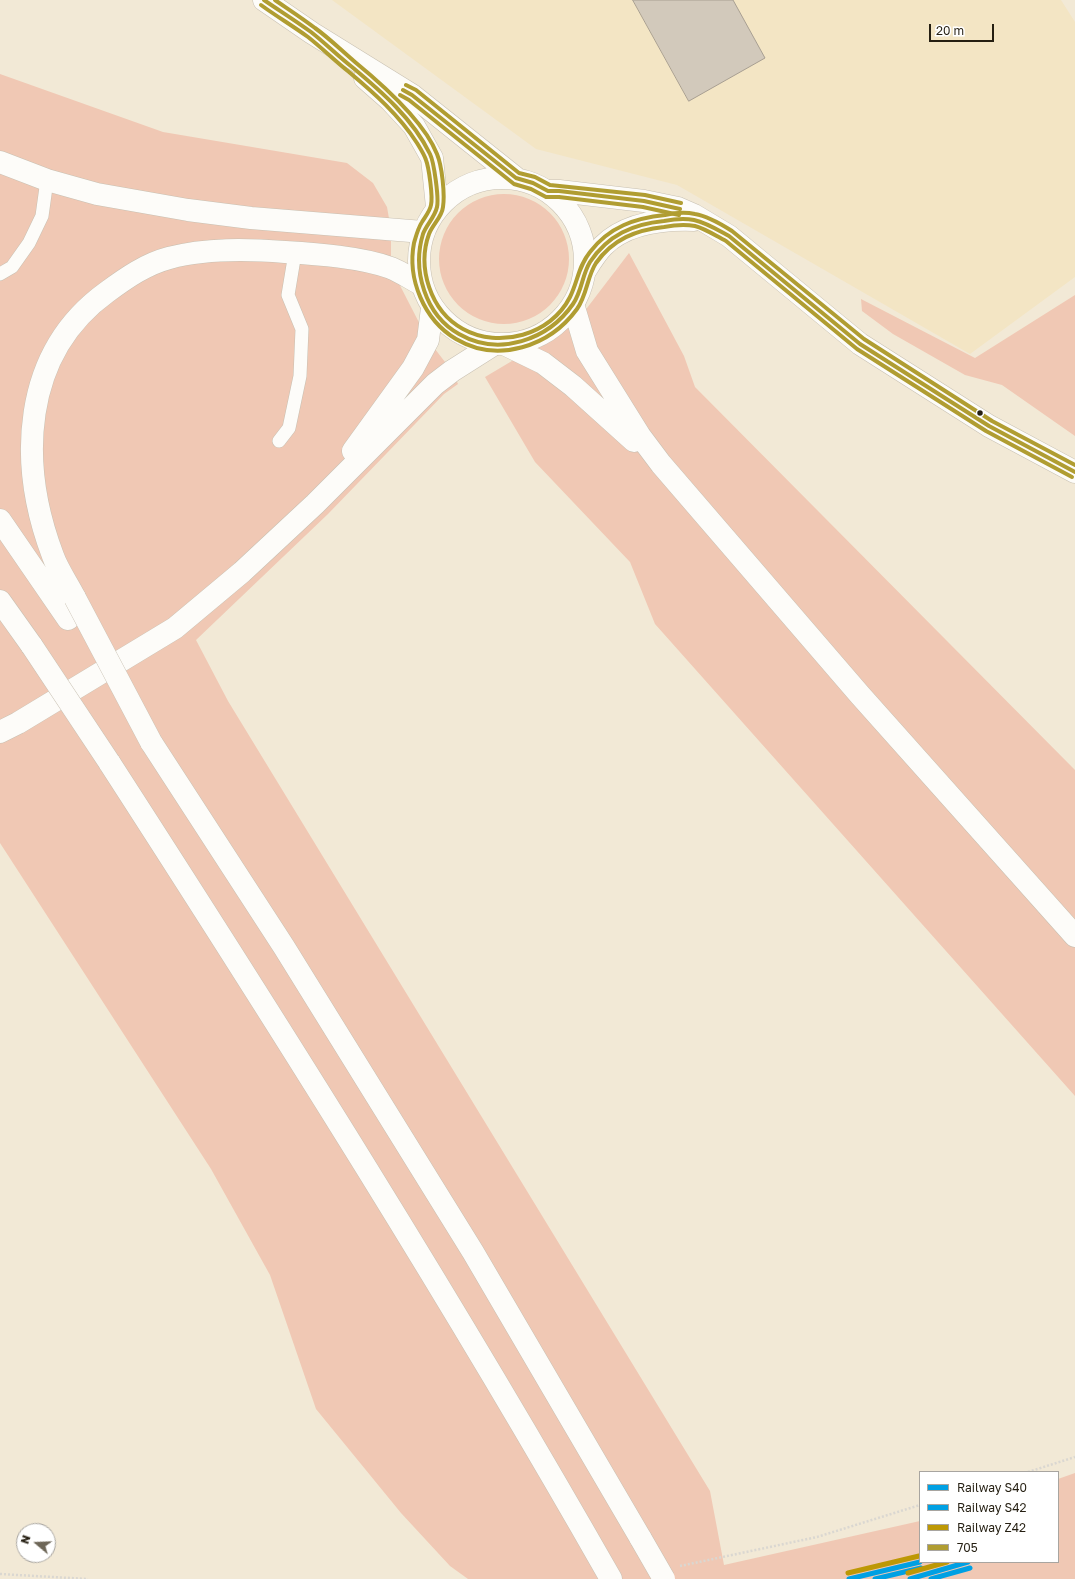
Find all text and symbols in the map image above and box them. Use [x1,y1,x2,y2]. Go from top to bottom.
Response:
scale bar [931,16,996,42]
text: 20 m [936,23,964,38]
unlabelled marker [975,408,985,418]
legend [919,1471,1059,1563]
text: Railway S40 [957,1480,1027,1495]
text: Railway S42 [957,1500,1026,1515]
text: Railway Z42 [957,1520,1026,1535]
north arrow [16,1523,56,1563]
text: N [18,1533,33,1545]
text: 705 [957,1540,978,1555]

